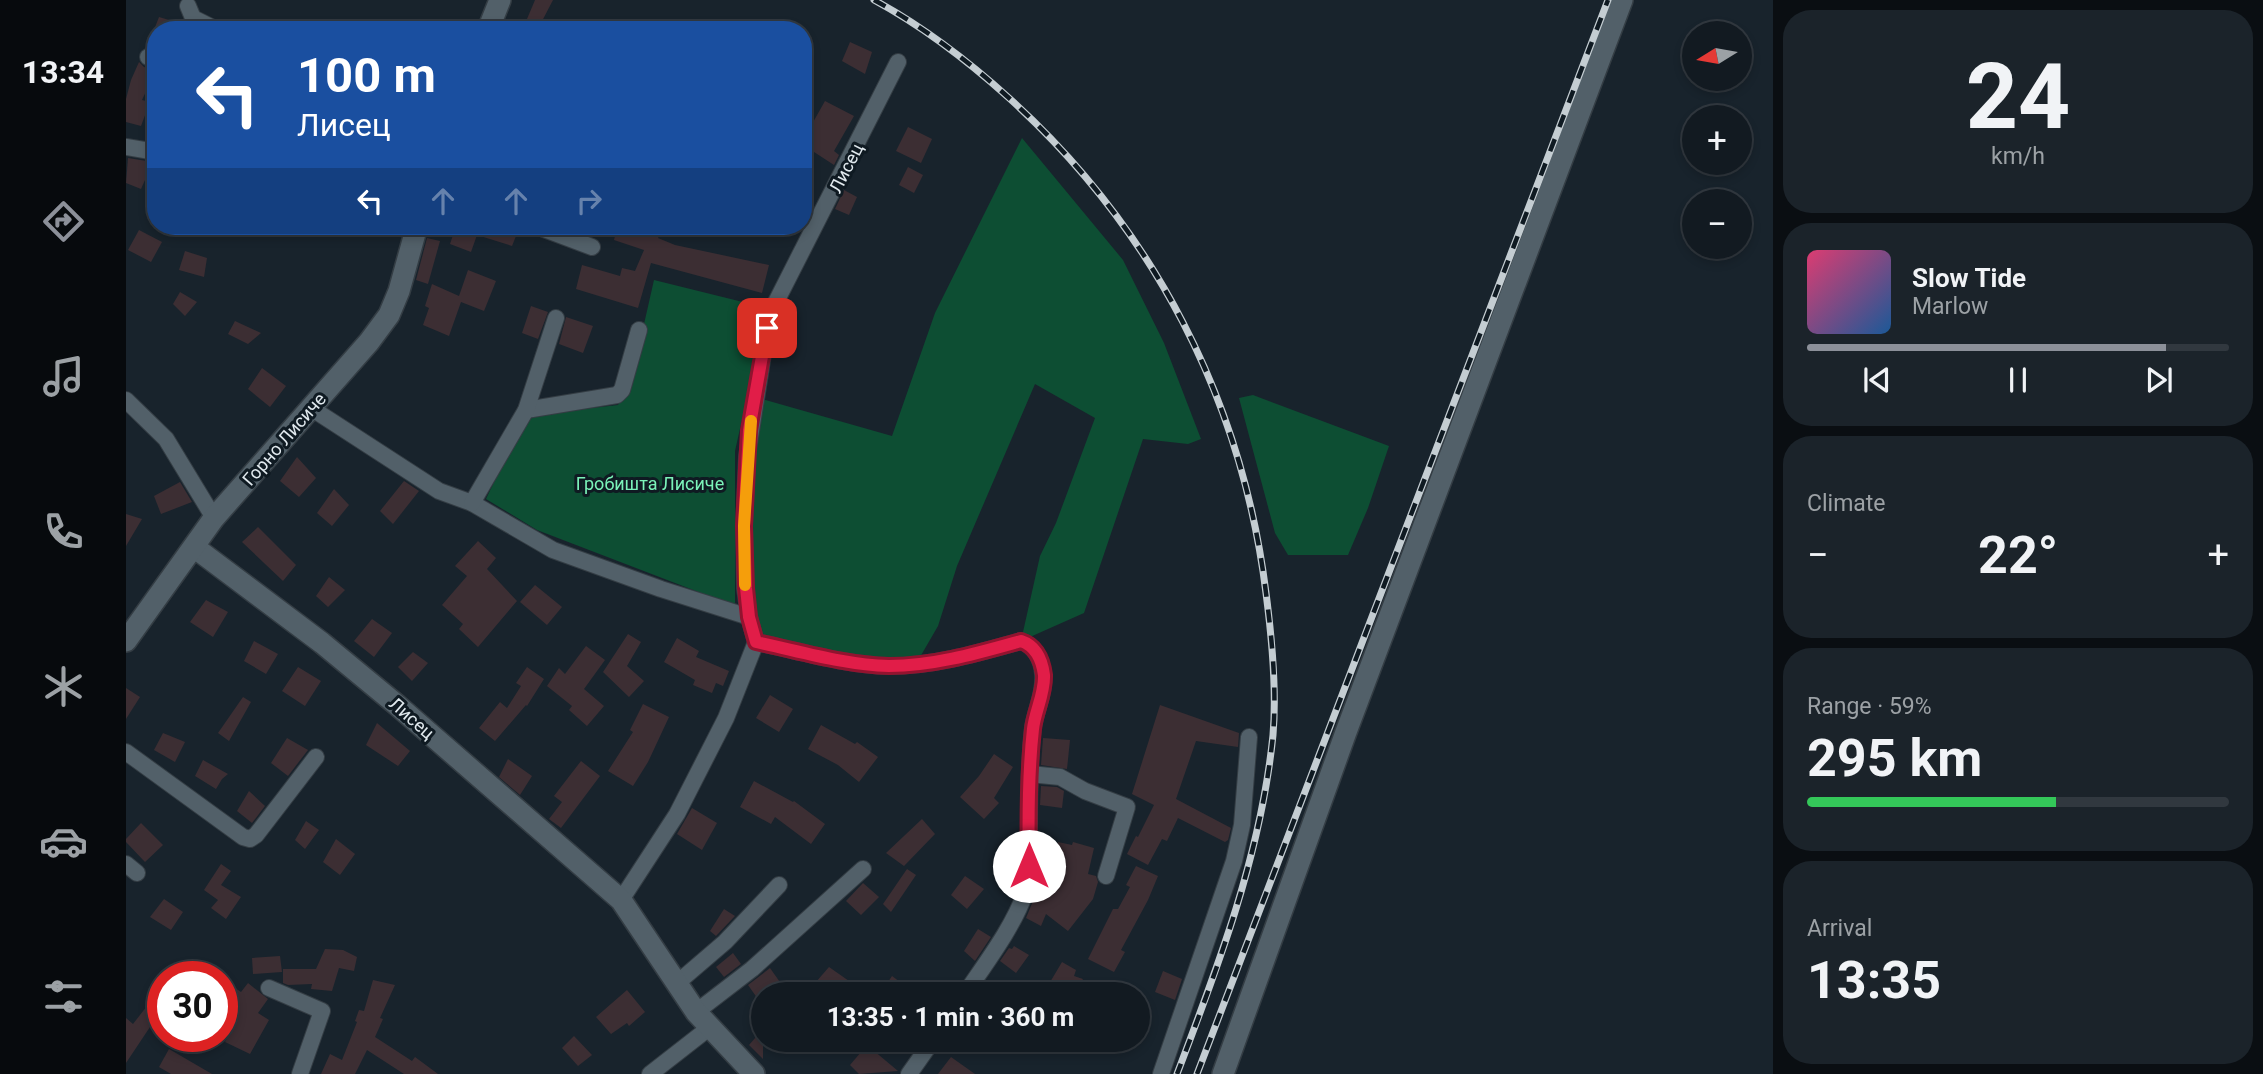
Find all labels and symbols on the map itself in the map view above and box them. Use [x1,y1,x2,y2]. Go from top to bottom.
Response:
north arrow [1682,21,1752,91]
street label: Лисец [825,139,867,196]
pin [737,298,797,358]
street label: Горно Лисиче [238,388,330,490]
park label: Гробишта Лисиче [576,473,724,494]
street label: Лисец [385,693,439,743]
position arrow [992,829,1066,903]
speed limit sign: 30 [147,961,238,1052]

